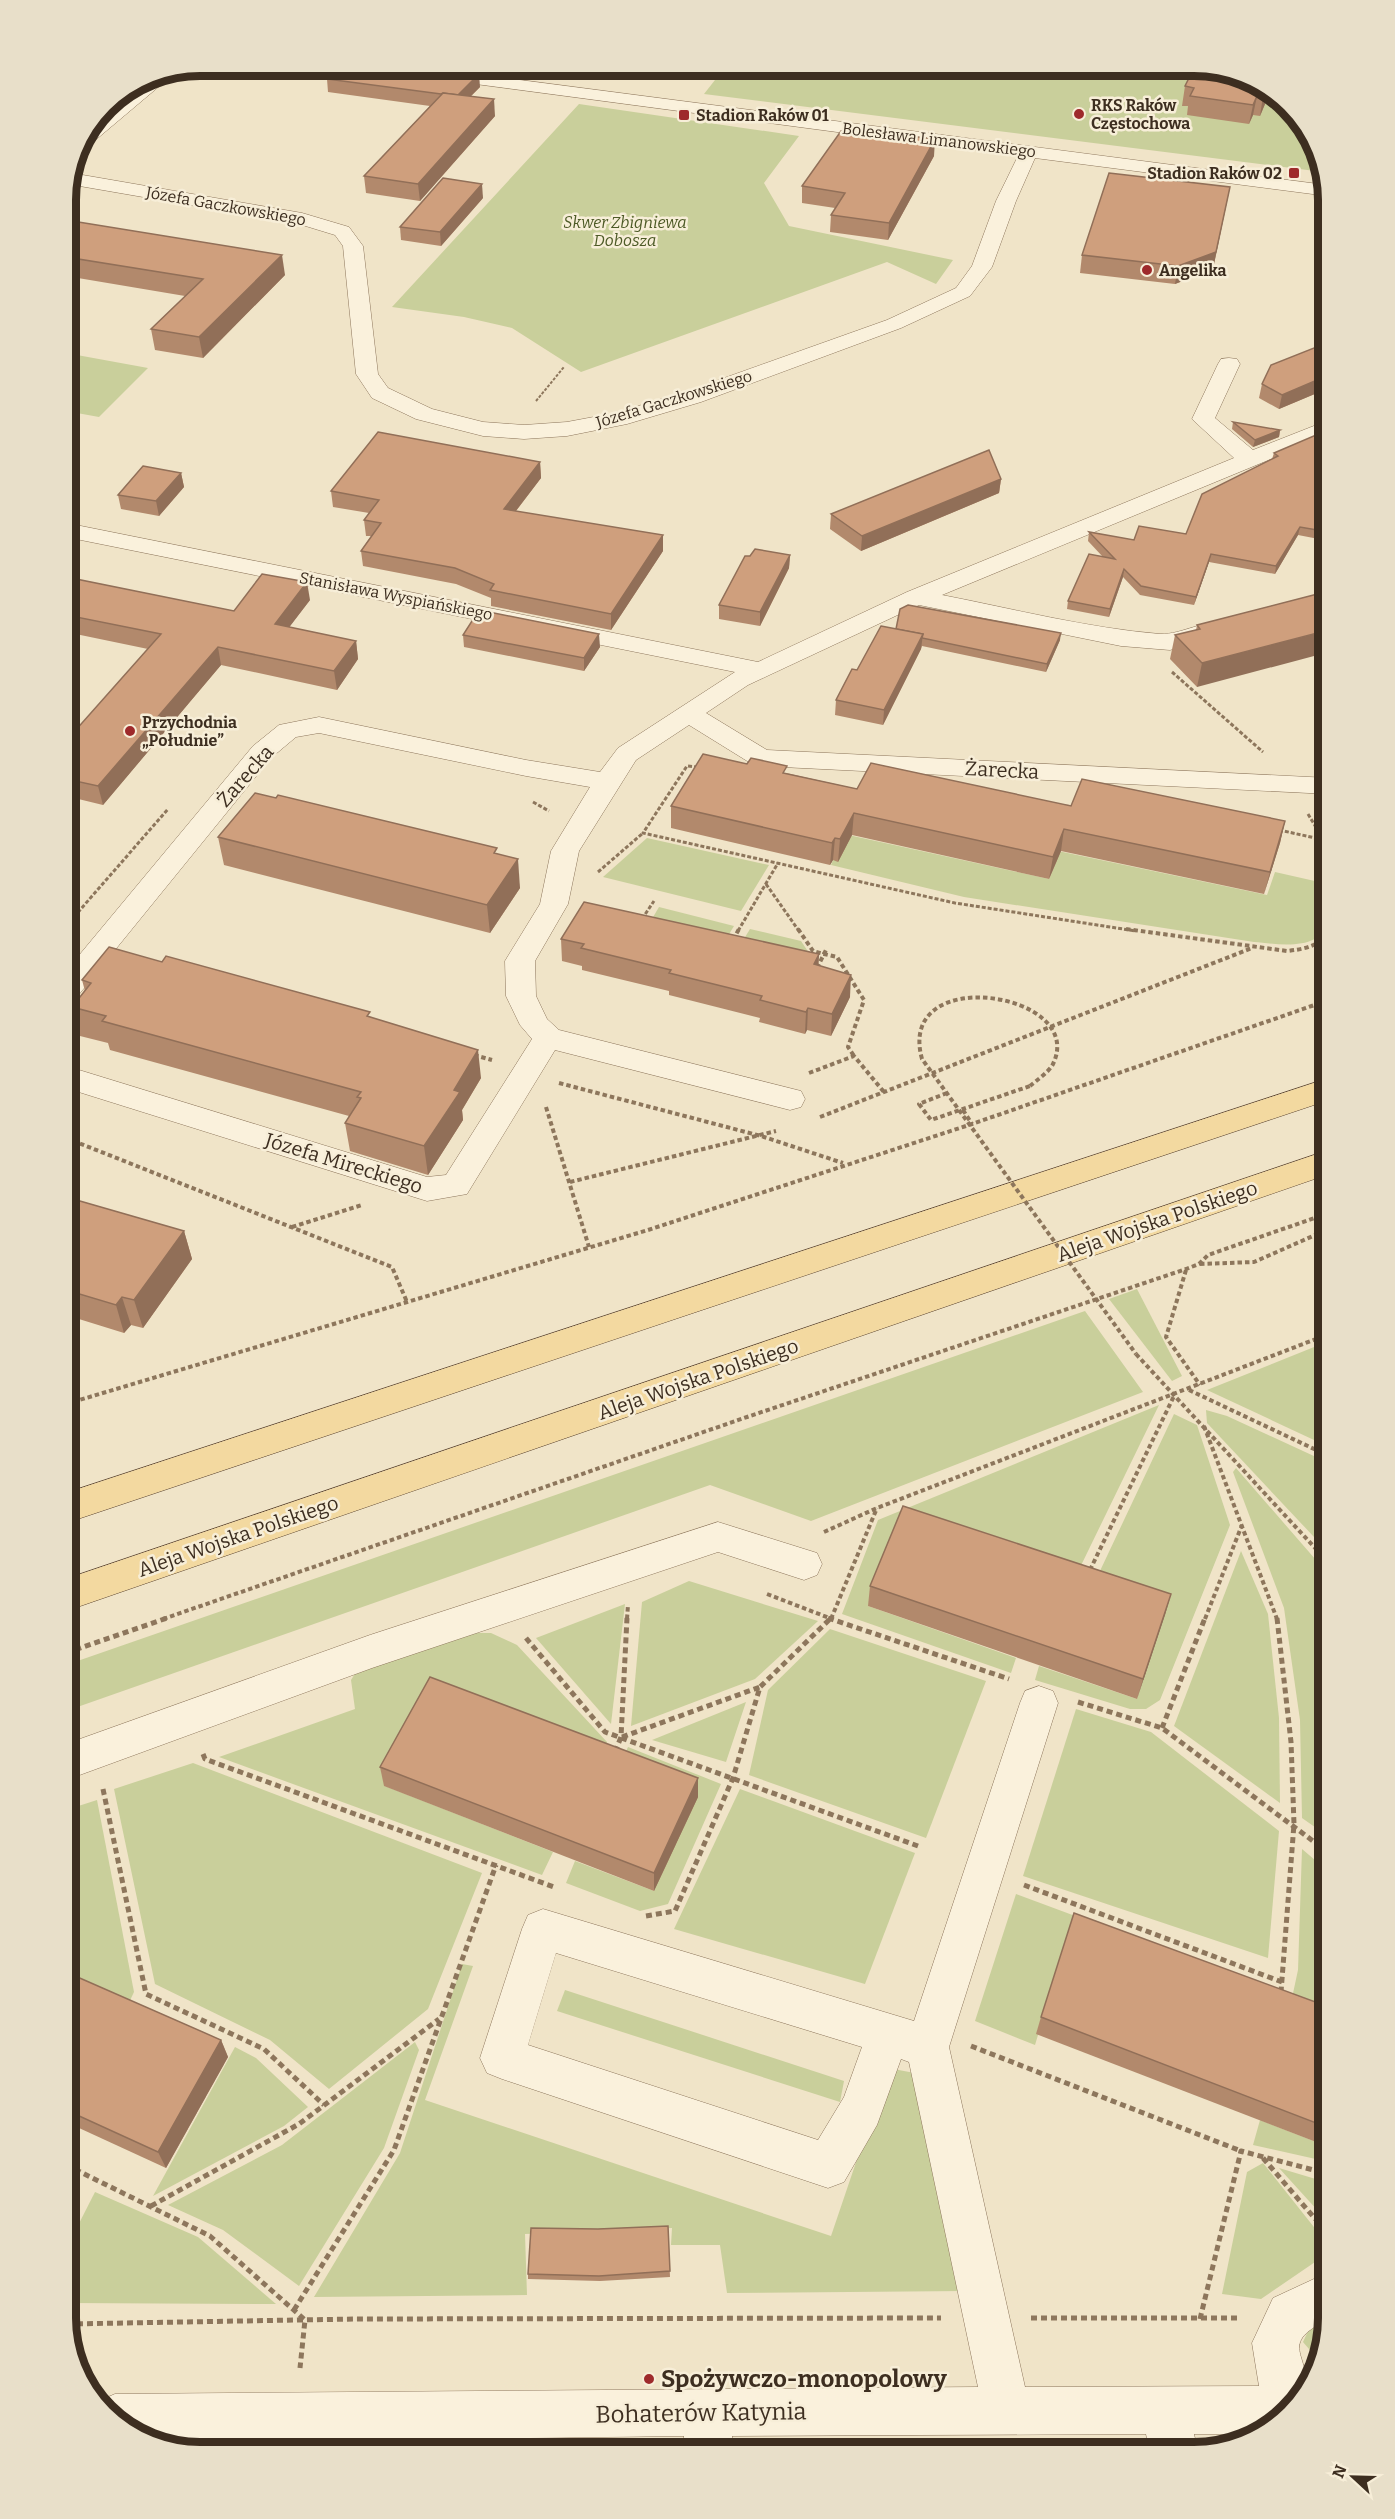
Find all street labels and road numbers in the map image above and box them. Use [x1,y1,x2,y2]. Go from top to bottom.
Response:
street label: Bolesława Limanowskiego [841,119,1037,161]
street label: Józefa Gaczkowskiego [144,182,307,229]
street label: Józefa Gaczkowskiego [593,366,754,432]
street label: Stanisława Wyspiańskiego [298,568,494,624]
street label: Żarecka [212,740,278,812]
street label: Żarecka [964,756,1040,784]
street label: Józefa Mireckiego [261,1127,426,1198]
street label: Aleja Wojska Polskiego [1054,1175,1261,1268]
street label: Aleja Wojska Polskiego [595,1333,802,1426]
street label: Aleja Wojska Polskiego [135,1490,342,1583]
street label: Bohaterów Katynia [595,2397,807,2429]

